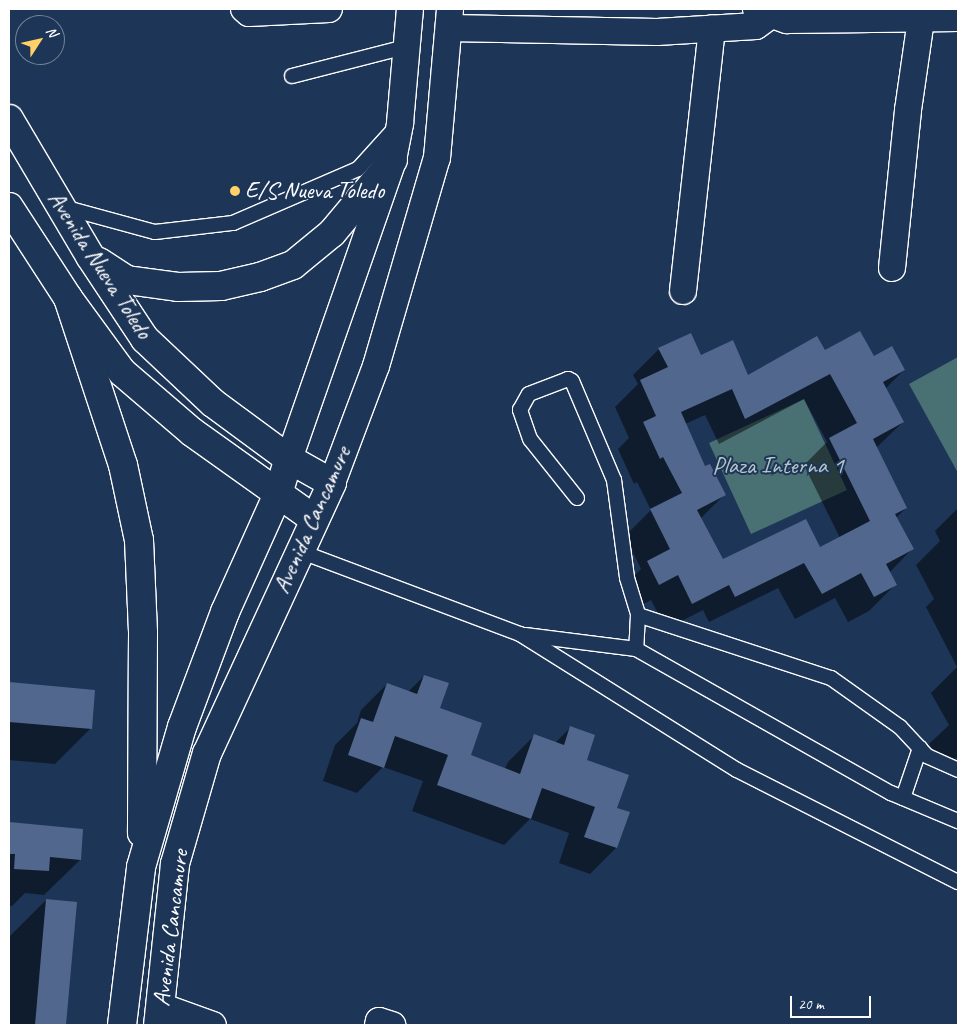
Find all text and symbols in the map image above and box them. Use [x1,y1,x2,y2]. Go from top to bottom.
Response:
north arrow [15,15,65,65]
text: N [42,23,61,40]
place label: E/S Nueva Toledo [245,177,385,205]
marker: E/S Nueva Toledo [229,185,241,197]
street label: Avenida Nueva Toledo [42,186,158,344]
street label: Avenida Cancamure [267,442,357,598]
park label: Plaza Interna 1 [713,452,843,480]
street label: Avenida Cancamure [147,848,195,1008]
scale bar [792,986,873,1018]
text: 20 m [798,995,824,1014]

